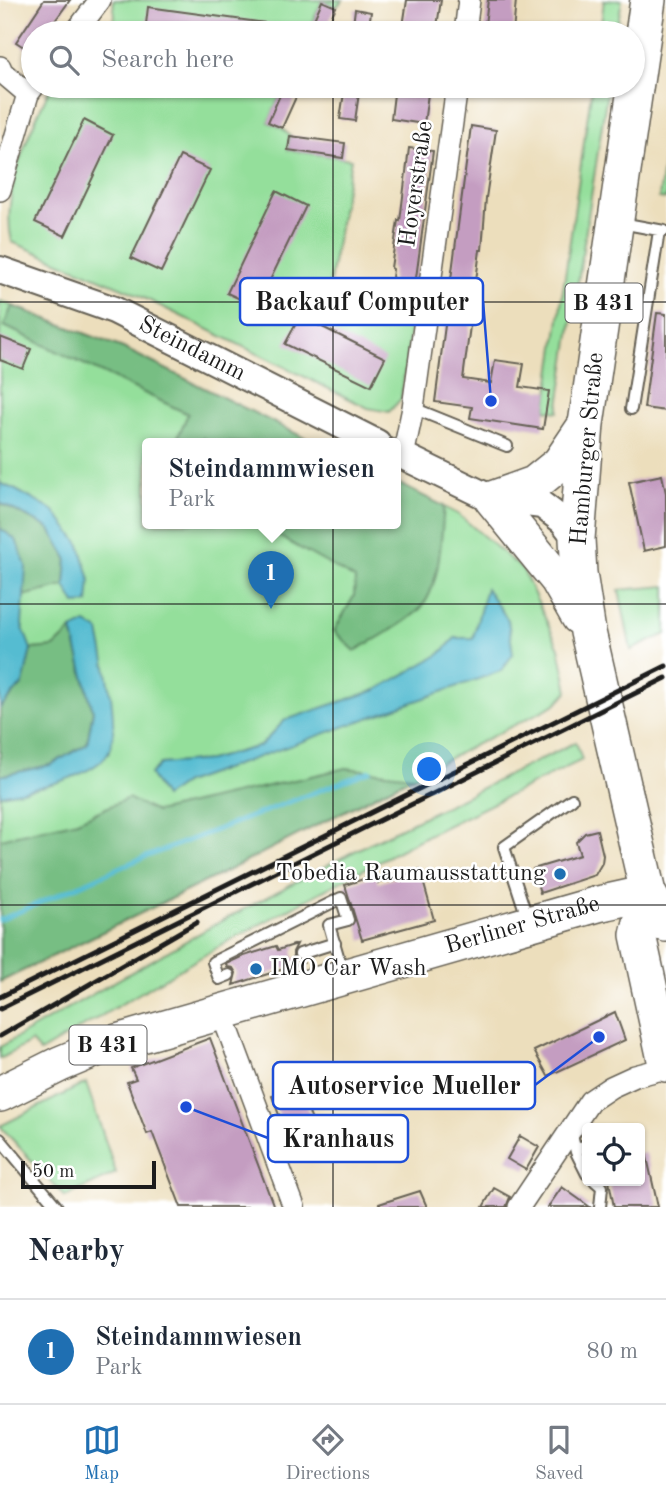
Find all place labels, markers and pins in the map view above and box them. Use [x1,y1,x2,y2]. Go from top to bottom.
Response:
callout: Backauf Computer [240,278,483,325]
pin: 1 [248,551,294,609]
place label: Tobedia Raumausstattung [275,862,546,886]
marker: Tobedia Raumausstattung [552,866,568,882]
place label: IMO Car Wash [270,957,427,981]
marker: IMO Car Wash [248,961,264,977]
callout: Autoservice Mueller [273,1062,535,1109]
callout: Kranhaus [268,1115,408,1162]

